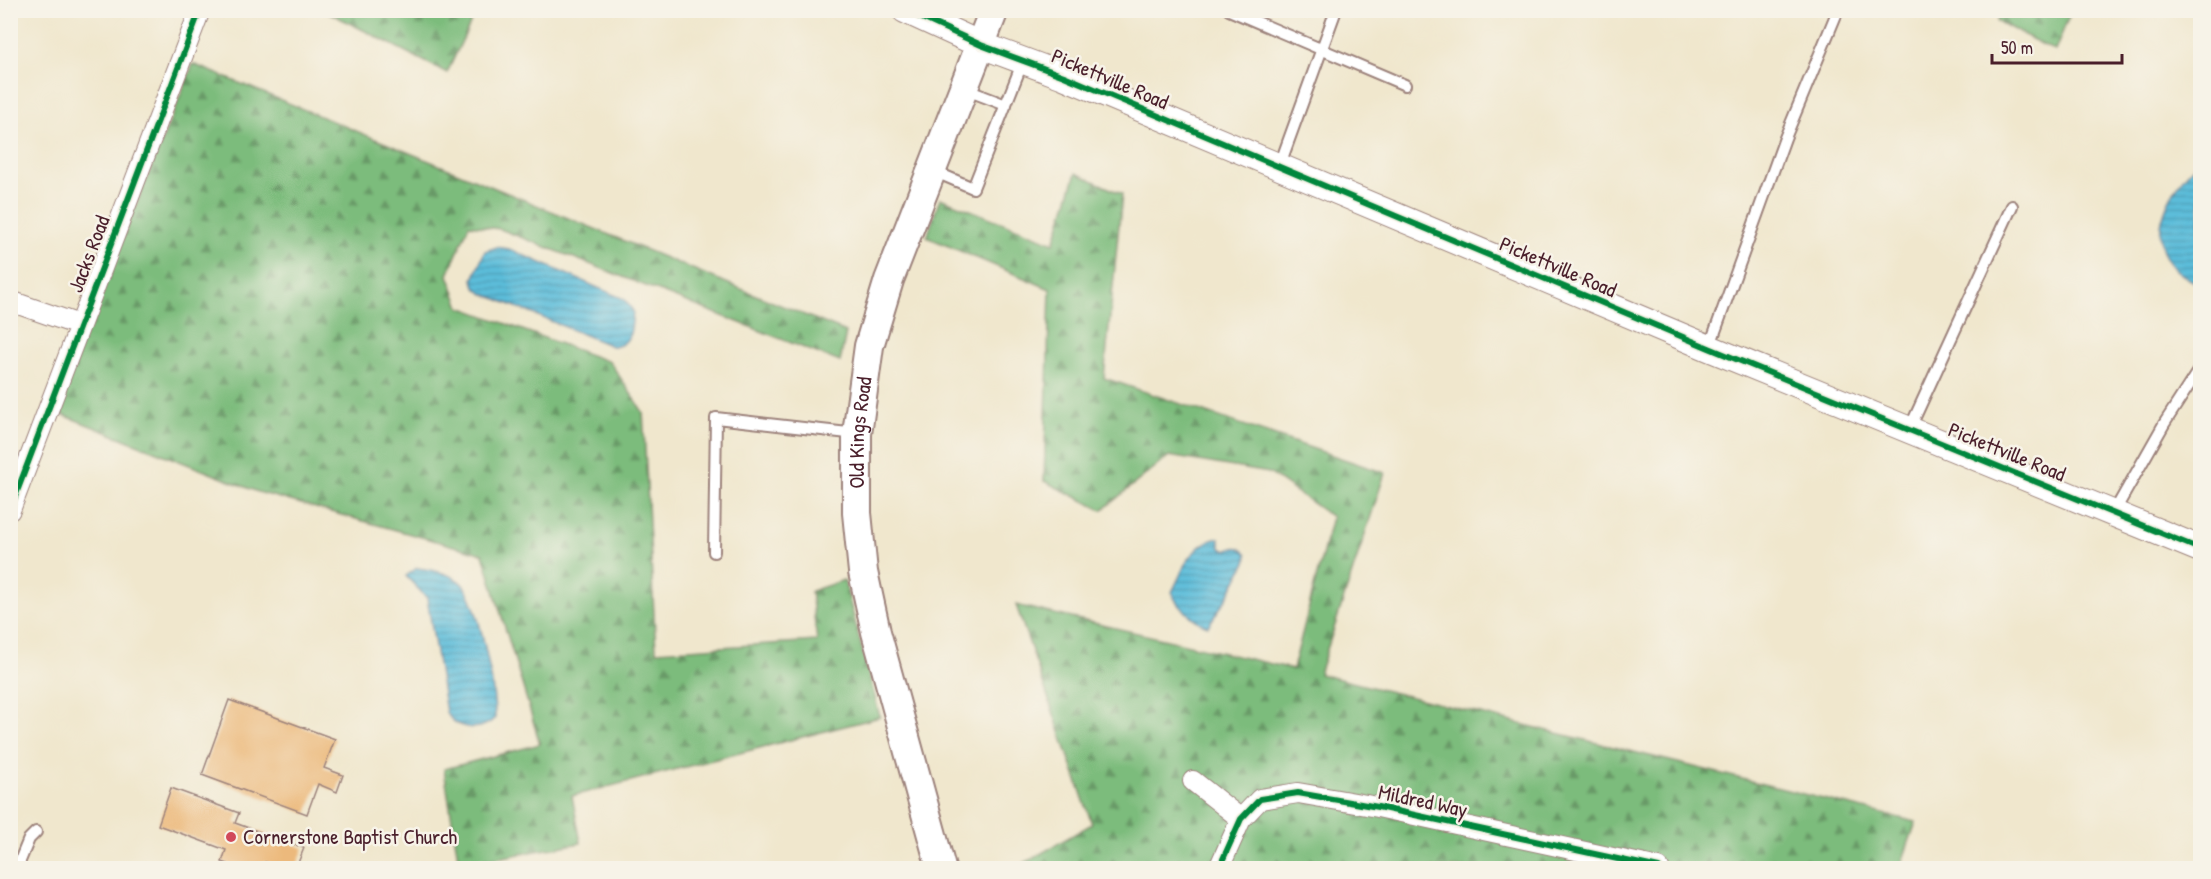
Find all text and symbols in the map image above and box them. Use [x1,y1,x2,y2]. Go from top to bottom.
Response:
scale bar [1992,27,2122,65]
text: 50 m [2001,35,2033,60]
street label: Pickettville Road [1047,41,1173,116]
street label: Jacks Road [61,211,116,296]
street label: Pickettville Road [1495,229,1621,304]
street label: Old Kings Road [842,375,879,489]
street label: Pickettville Road [1944,415,2070,488]
street label: Mildred Way [1376,777,1470,824]
place label: Cornerstone Baptist Church [243,822,457,851]
marker: Cornerstone Baptist Church [224,830,238,844]

